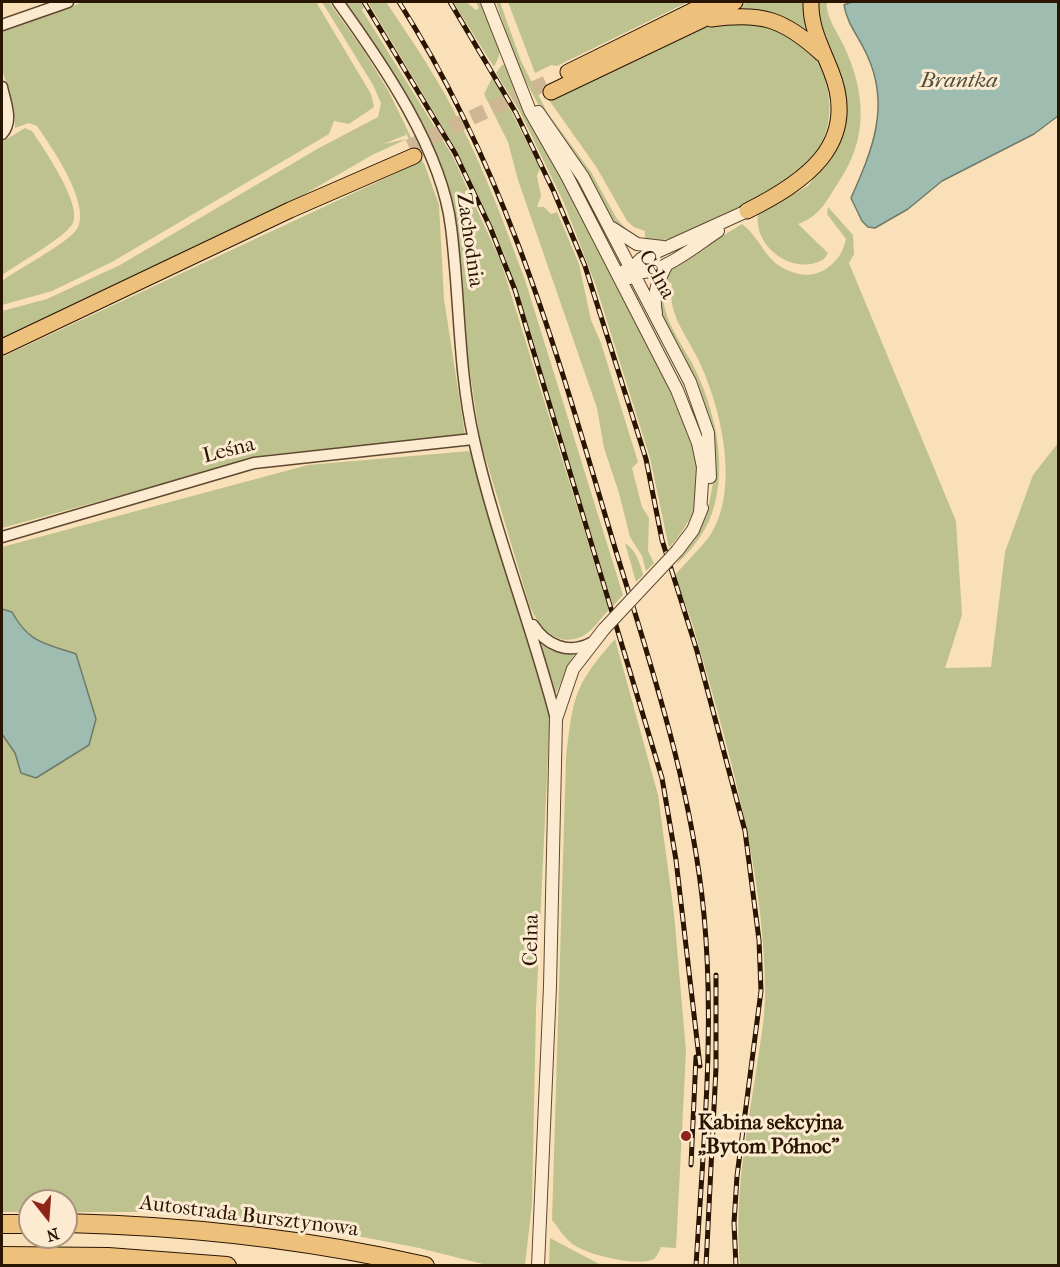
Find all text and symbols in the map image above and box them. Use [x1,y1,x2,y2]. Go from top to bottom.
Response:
water label: Brantka [920,69,998,95]
street label: Zachodnia [450,191,488,289]
street label: Celna [632,246,680,304]
street label: Leśna [200,432,258,470]
street label: Celna [519,914,545,966]
place label: Kabina sekcyjna „Bytom Północ” [698,1111,843,1161]
marker: Kabina sekcyjna „Bytom Północ” [679,1129,693,1143]
north arrow [18,1189,78,1249]
street label: Autostrada Bursztynowa [138,1191,360,1243]
text: N [44,1224,61,1246]

